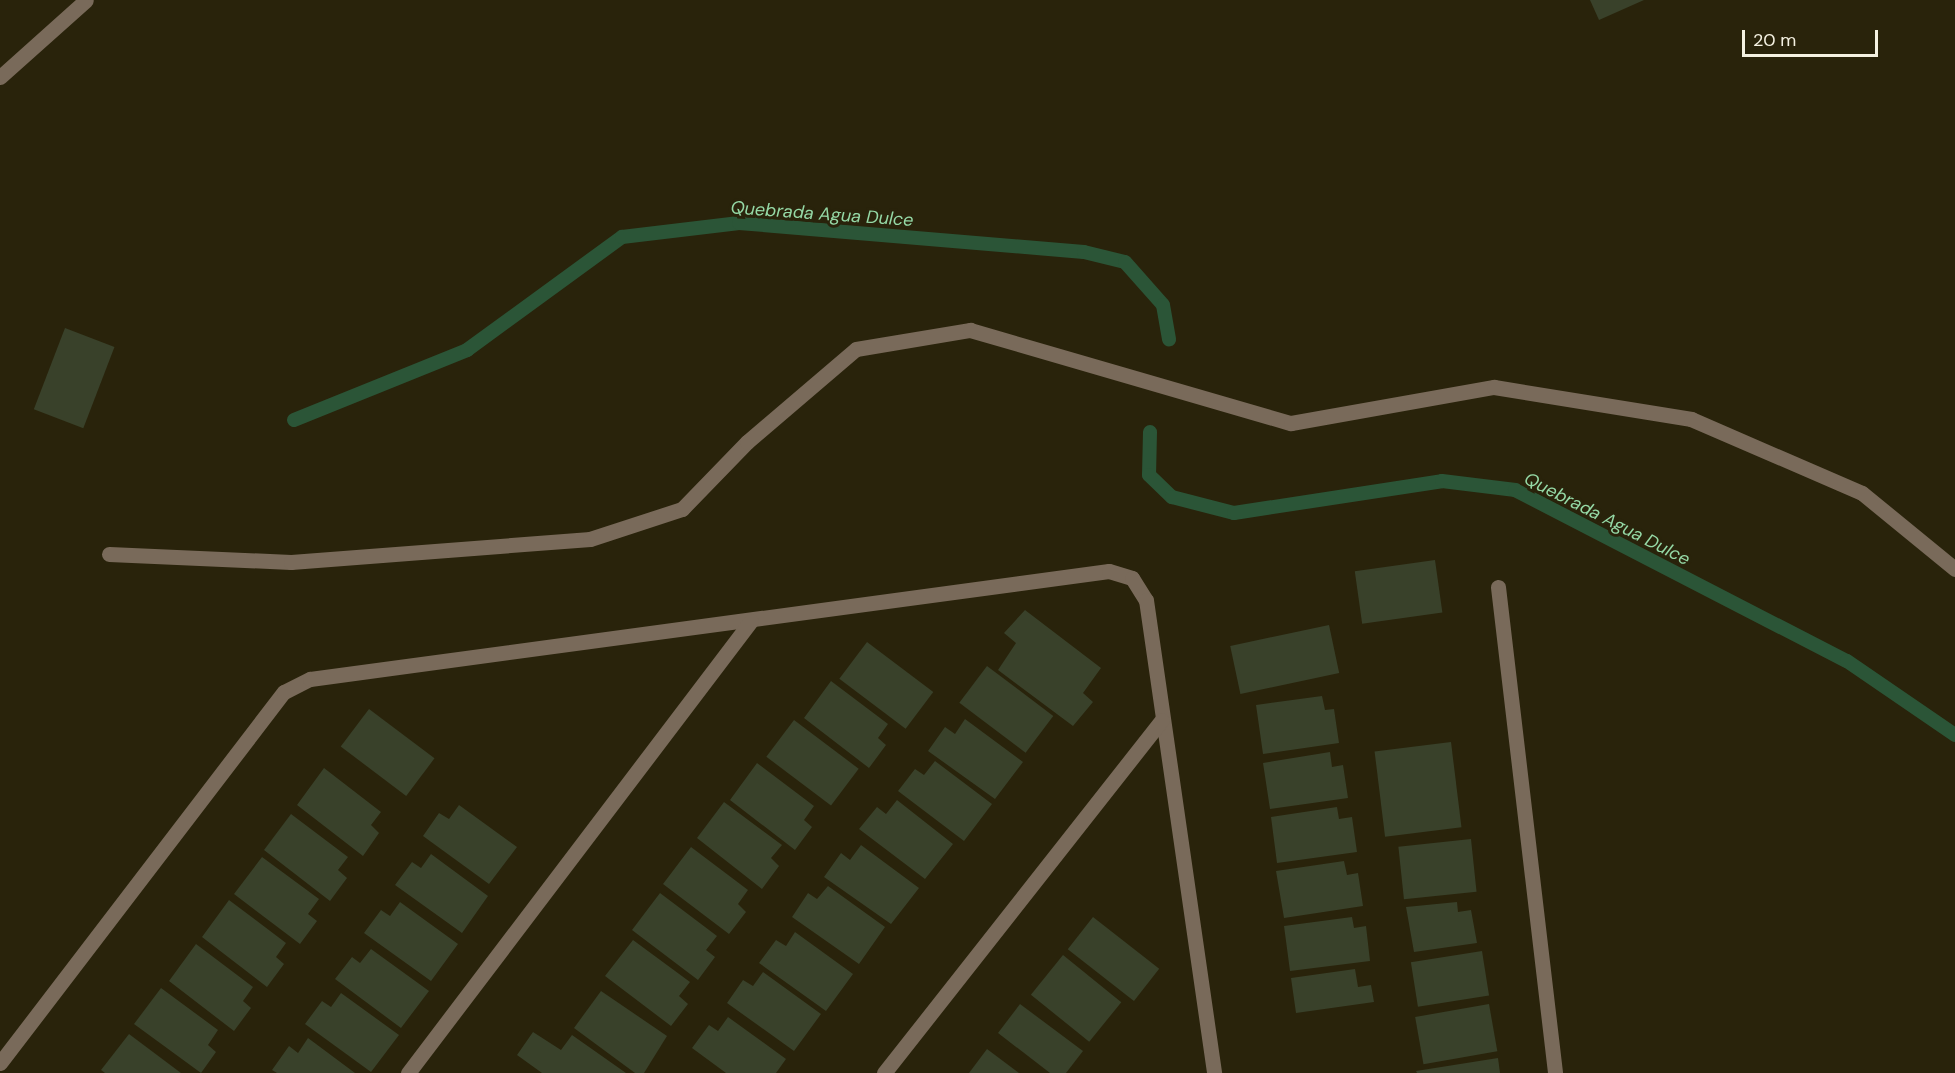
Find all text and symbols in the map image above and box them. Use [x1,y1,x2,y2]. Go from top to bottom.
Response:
scale bar [1745,18,1882,56]
text: 20 m [1753,28,1796,52]
water label: Quebrada Agua Dulce [730,197,914,231]
water label: Quebrada Agua Dulce [1520,468,1694,570]

